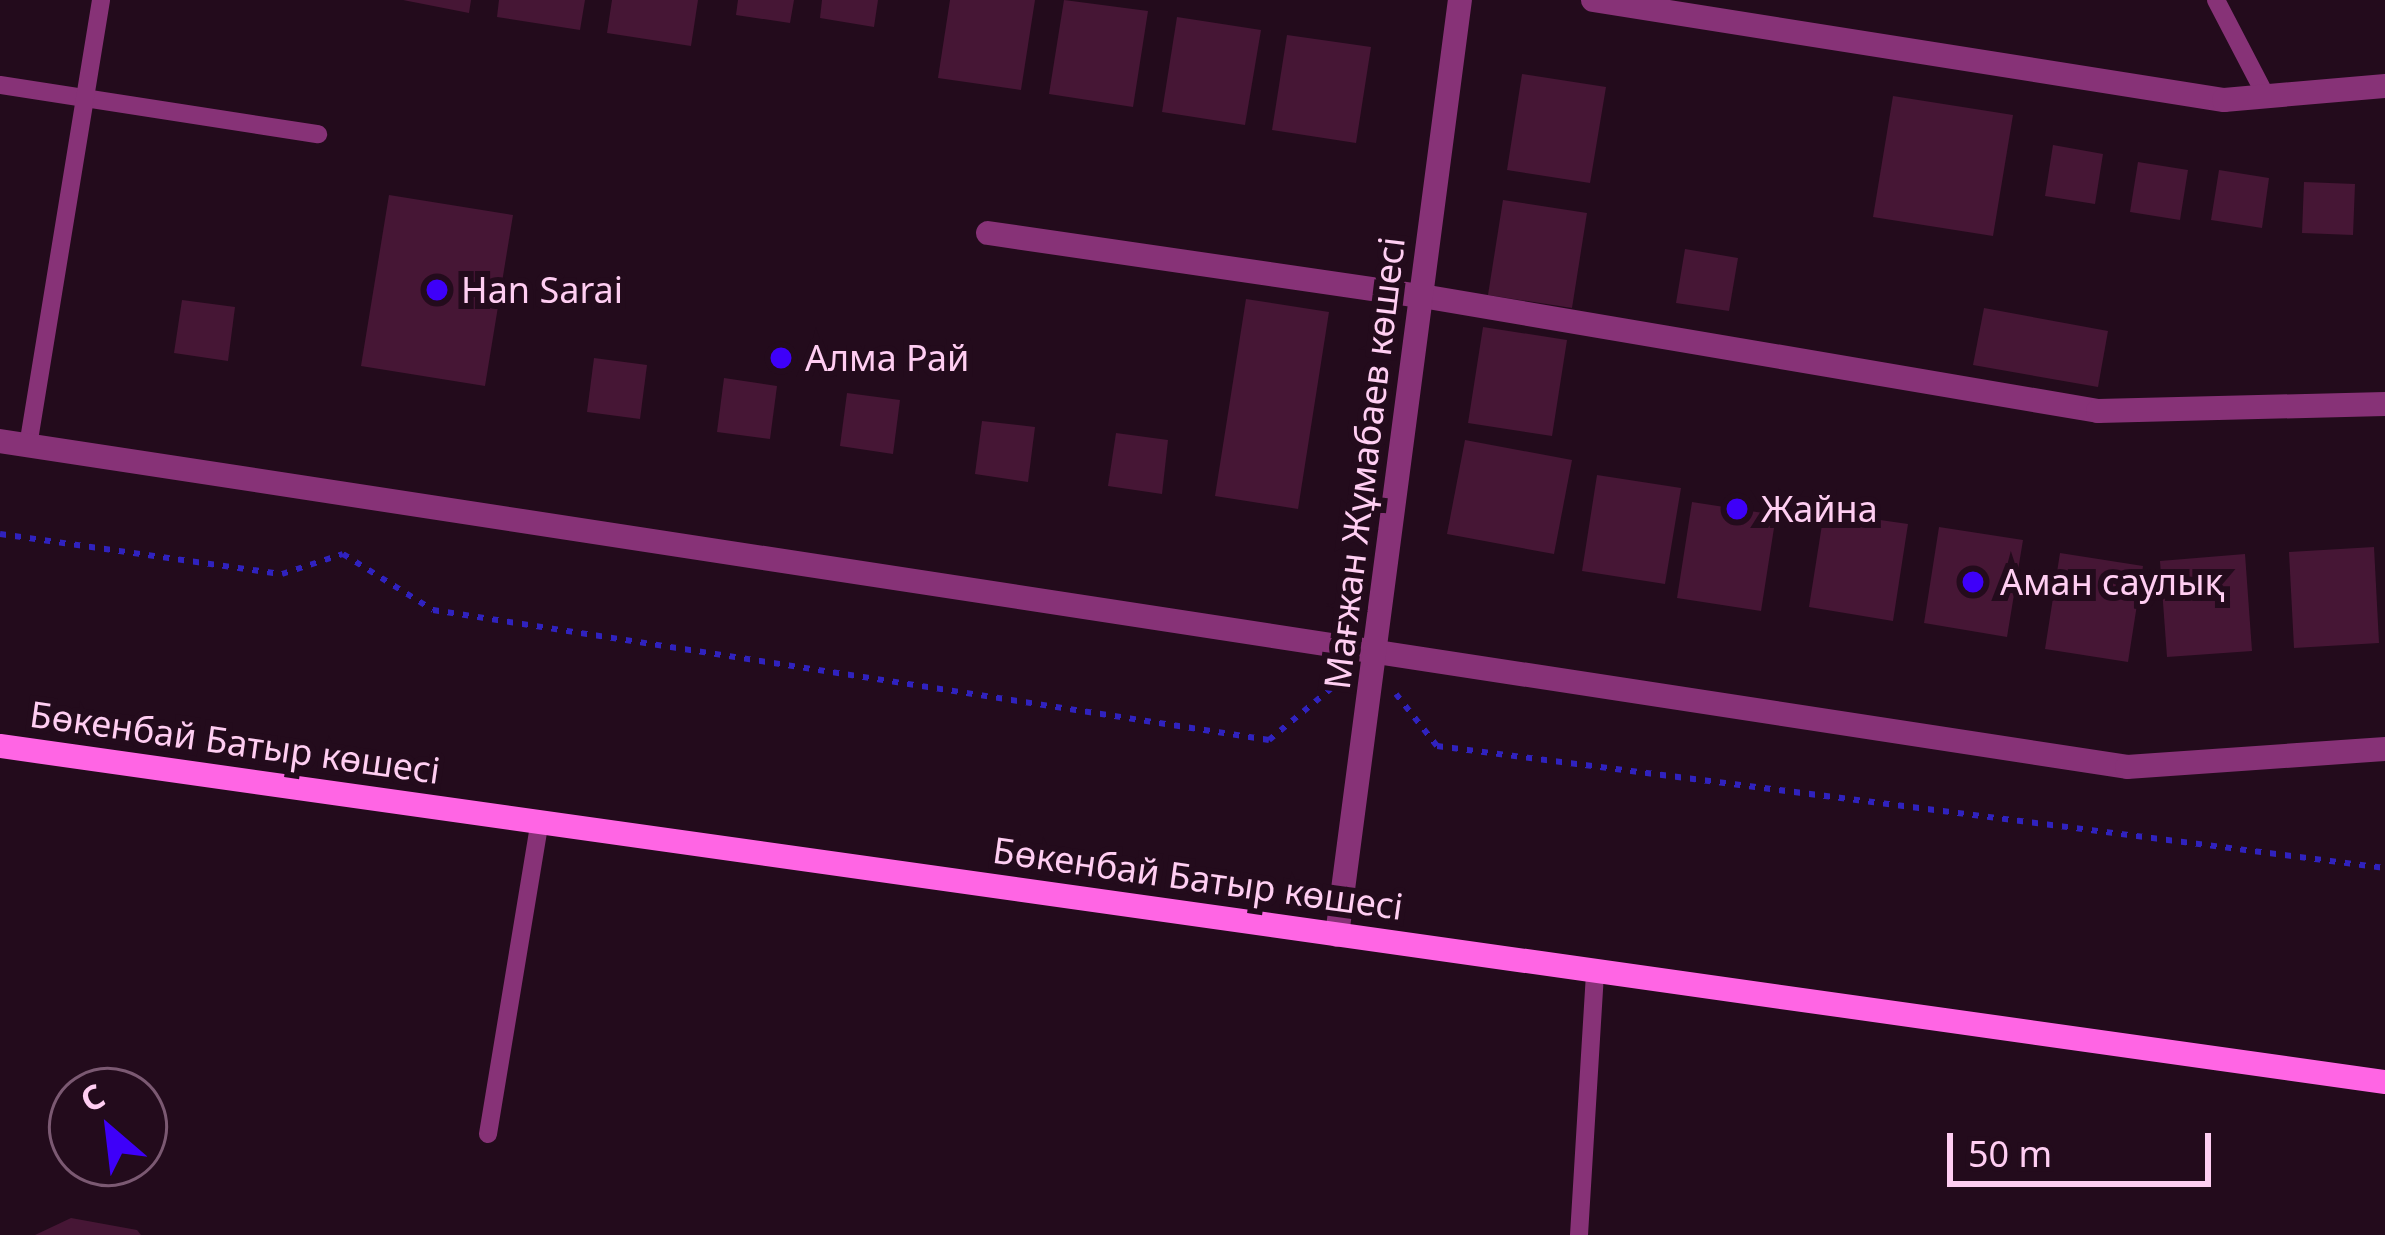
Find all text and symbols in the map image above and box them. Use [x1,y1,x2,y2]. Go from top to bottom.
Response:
street label: Мағжан Жұмабаев көшесі [1315,234,1413,692]
place label: Han Sarai [461,268,623,312]
marker: Han Sarai [424,277,450,303]
place label: Алма Рай [805,336,969,380]
marker: Алма Рай [768,345,794,371]
place label: Жайна [1761,487,1878,531]
marker: Жайна [1724,496,1750,522]
place label: Аман саулық [2000,560,2225,604]
marker: Аман саулық [1957,566,1989,598]
street label: Бөкенбай Батыр көшесі [27,692,443,792]
street label: Бөкенбай Батыр көшесі [990,828,1406,928]
north arrow [48,1067,168,1187]
text: С [72,1073,112,1122]
scale bar [1953,1109,2217,1183]
text: 50 m [1968,1129,2052,1178]

